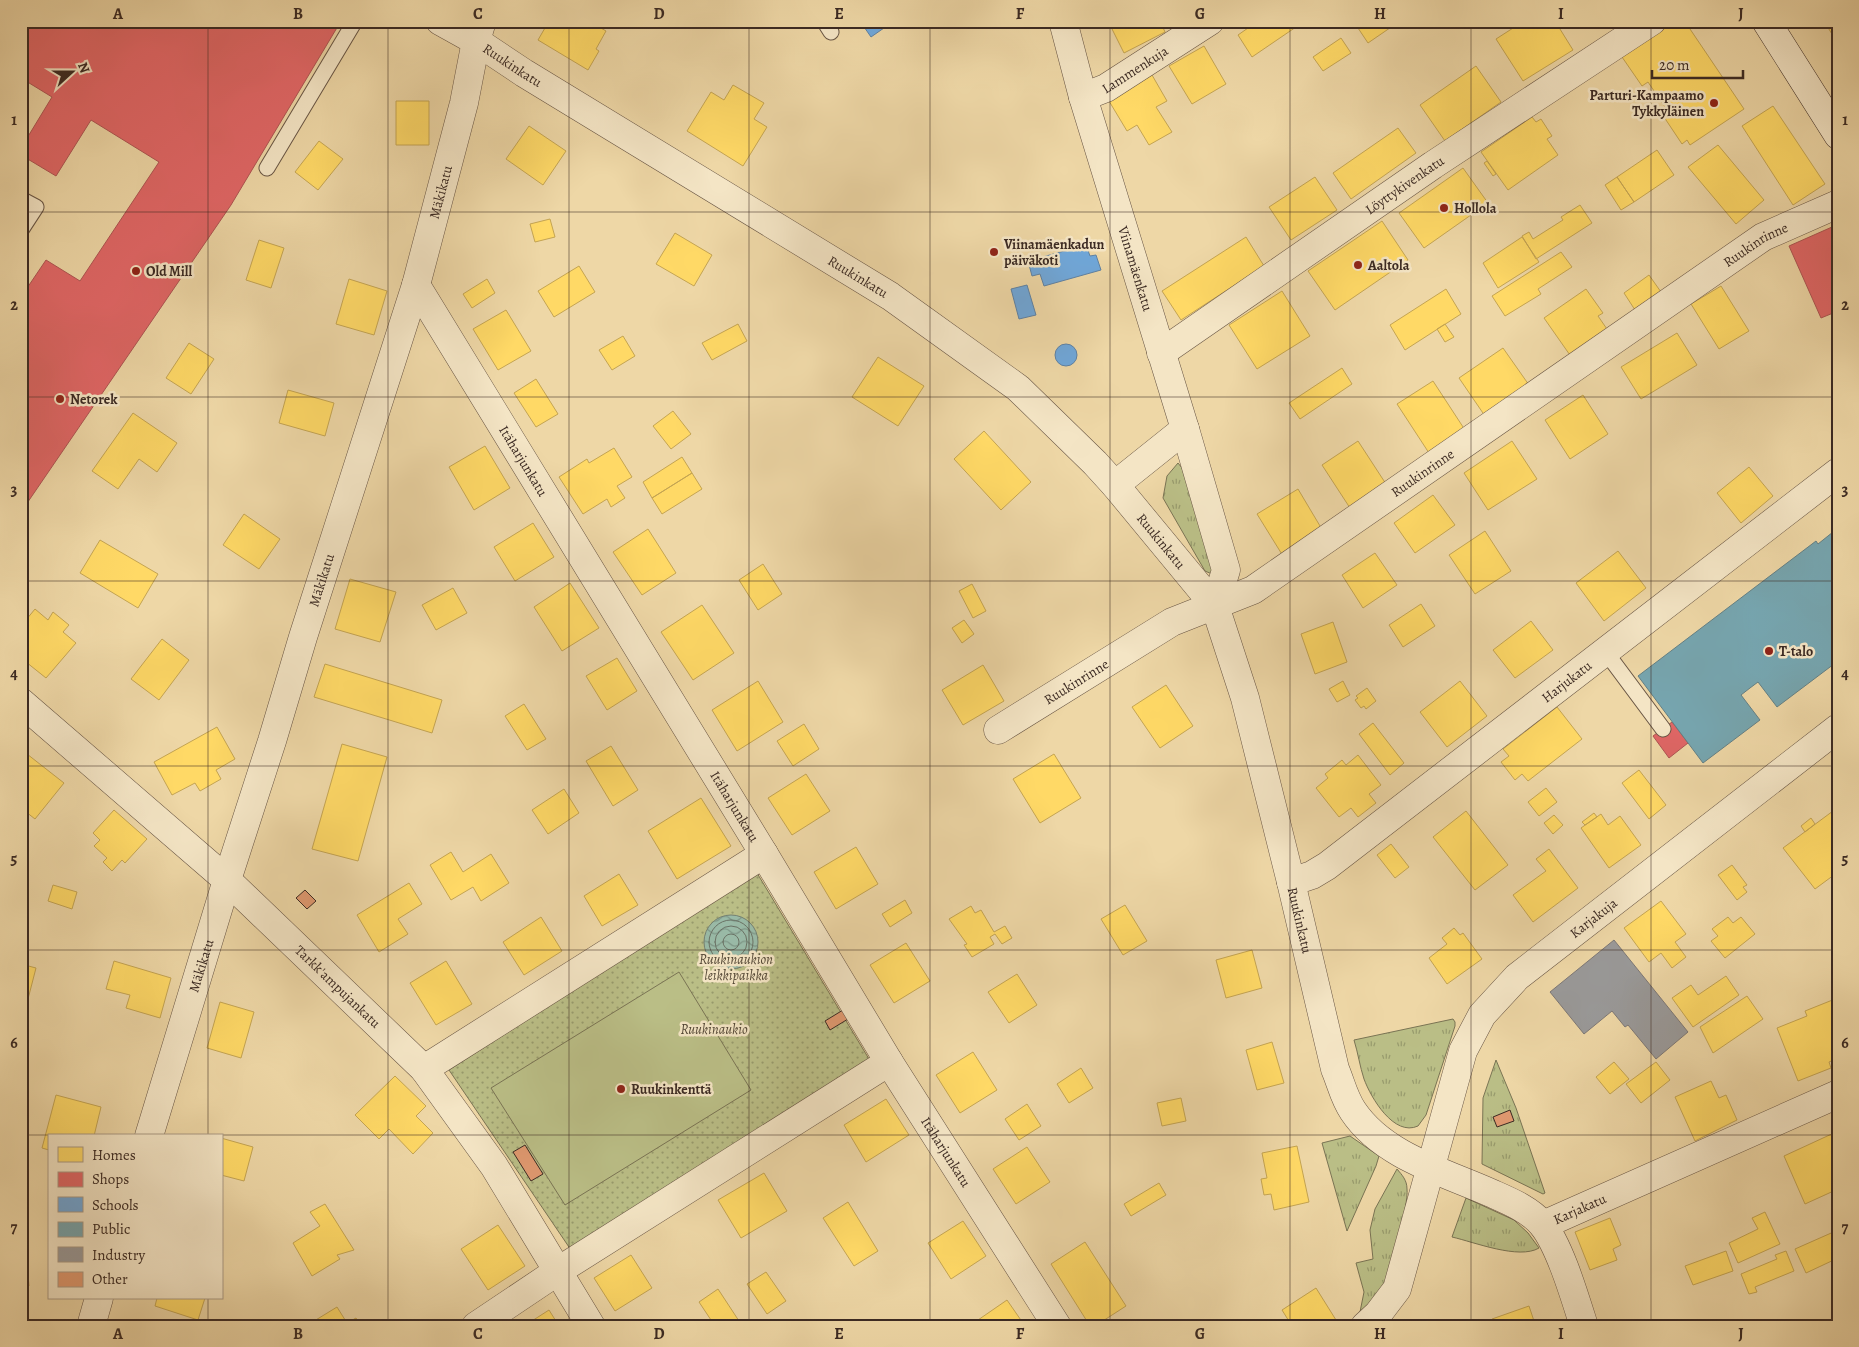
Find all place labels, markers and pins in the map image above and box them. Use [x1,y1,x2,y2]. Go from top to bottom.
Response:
place label: Parturi-Kampaamo Tykkyläinen [1589,86,1704,121]
marker: Parturi-Kampaamo Tykkyläinen [1708,97,1720,109]
place label: Hollola [1454,199,1497,218]
marker: Hollola [1438,202,1450,214]
place label: Viinamäenkadun päiväkoti [1003,235,1105,270]
marker: Viinamäenkadun päiväkoti [988,246,1000,258]
place label: Aaltola [1367,256,1410,275]
marker: Aaltola [1352,259,1364,271]
place label: Old Mill [146,262,193,281]
marker: Old Mill [130,265,142,277]
place label: Netorek [70,390,118,409]
marker: Netorek [54,393,66,405]
place label: T-talo [1779,642,1813,661]
marker: T-talo [1763,645,1775,657]
place label: Ruukinkenttä [631,1080,712,1099]
marker: Ruukinkenttä [615,1083,627,1095]

